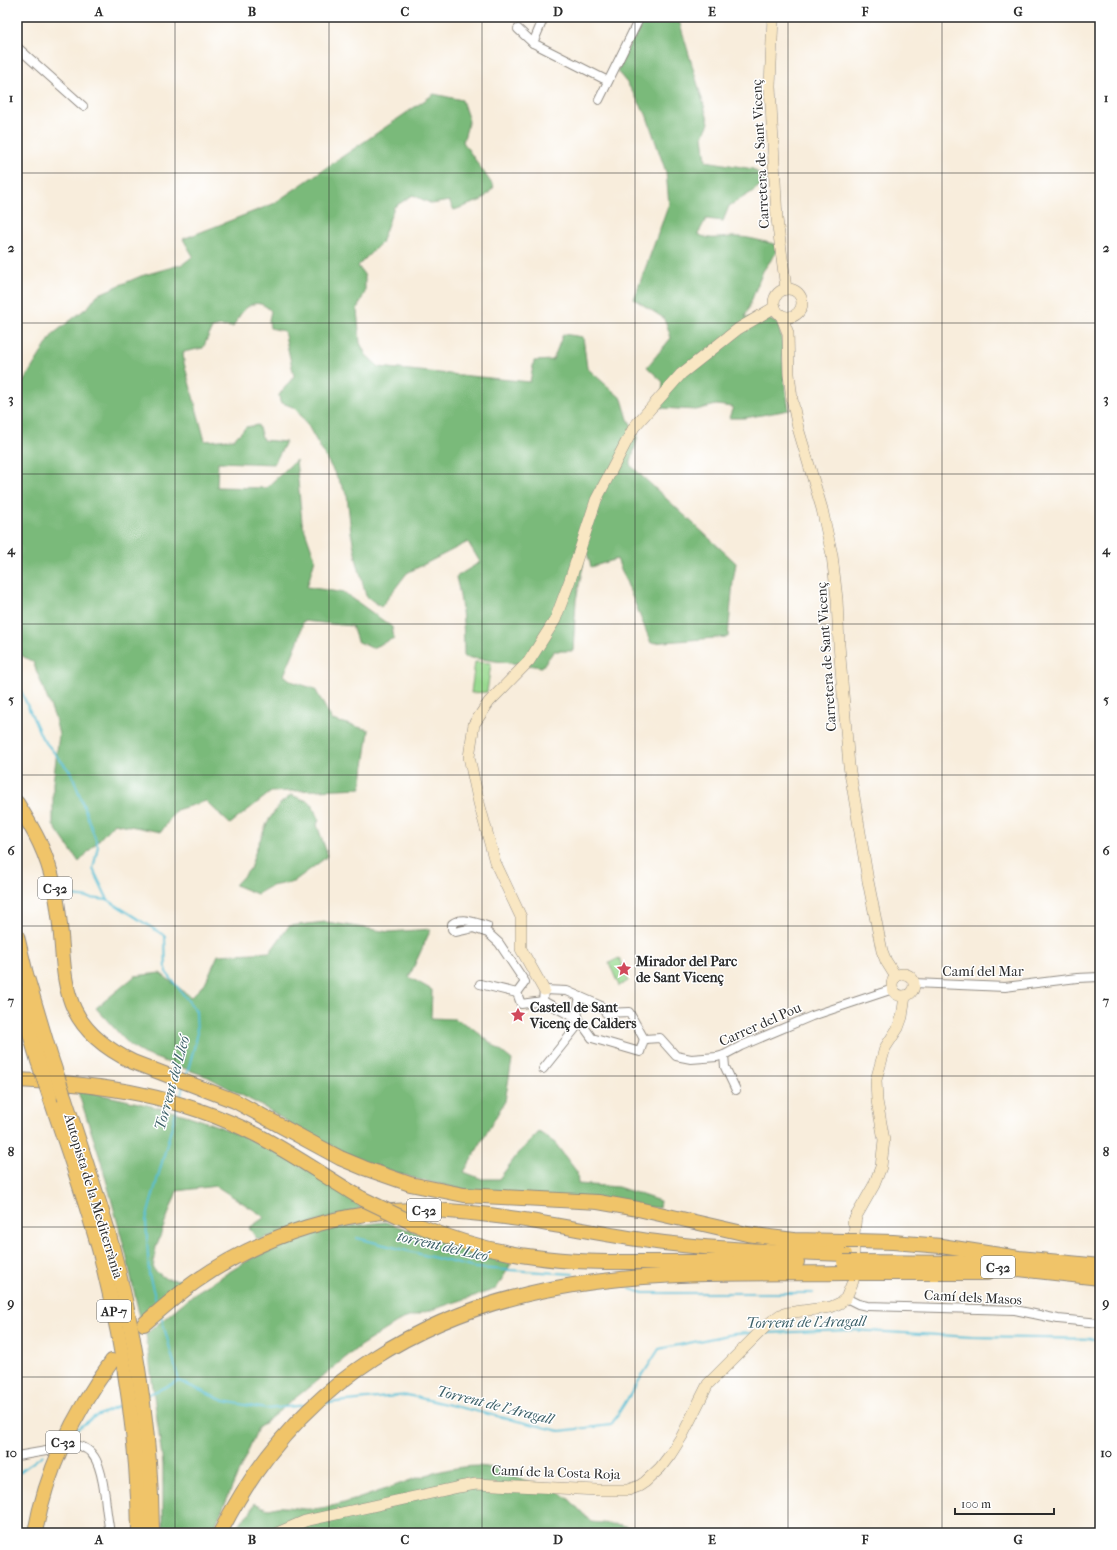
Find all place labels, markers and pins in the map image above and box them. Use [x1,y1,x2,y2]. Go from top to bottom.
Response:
place label: Mirador del Parc de Sant Vicenç [635,953,738,987]
place icon: Mirador del Parc de Sant Vicenç [615,960,633,978]
place label: Castell de Sant Vicenç de Calders [529,999,637,1033]
place icon: Castell de Sant Vicenç de Calders [509,1006,527,1024]

